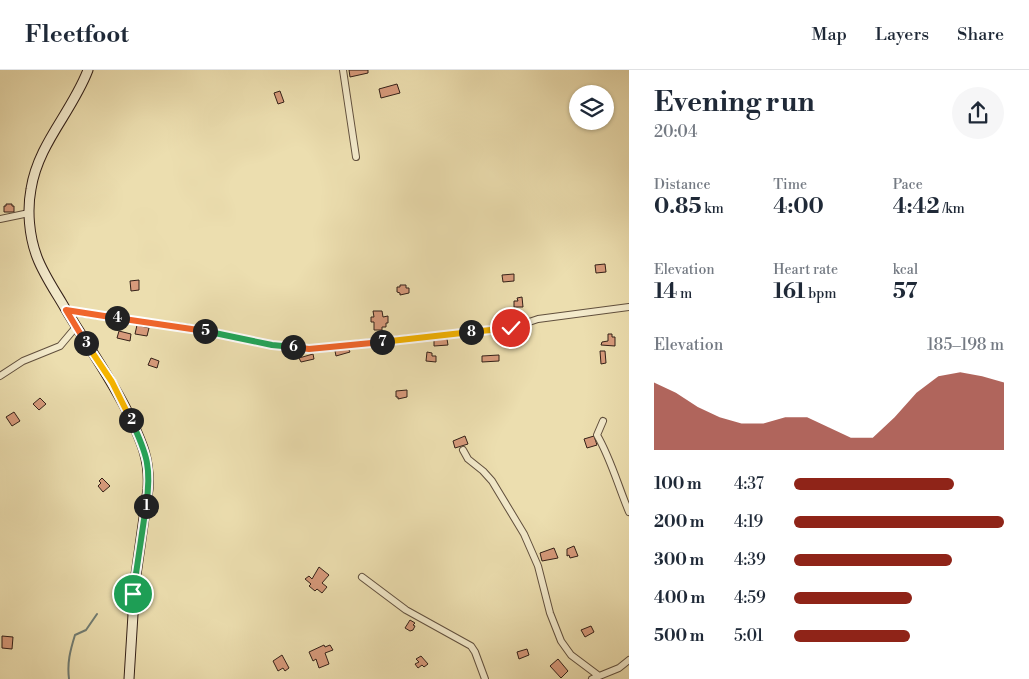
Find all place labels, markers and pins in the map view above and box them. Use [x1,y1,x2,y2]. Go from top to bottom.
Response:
pin: 4 [104,306,130,330]
pin [490,307,532,349]
pin: 5 [192,318,218,344]
pin: 8 [458,320,484,344]
pin: 3 [74,330,98,356]
pin: 7 [370,330,394,354]
pin: 6 [280,334,306,360]
pin: 2 [118,408,144,432]
pin: 1 [134,494,158,518]
pin [112,573,154,615]

